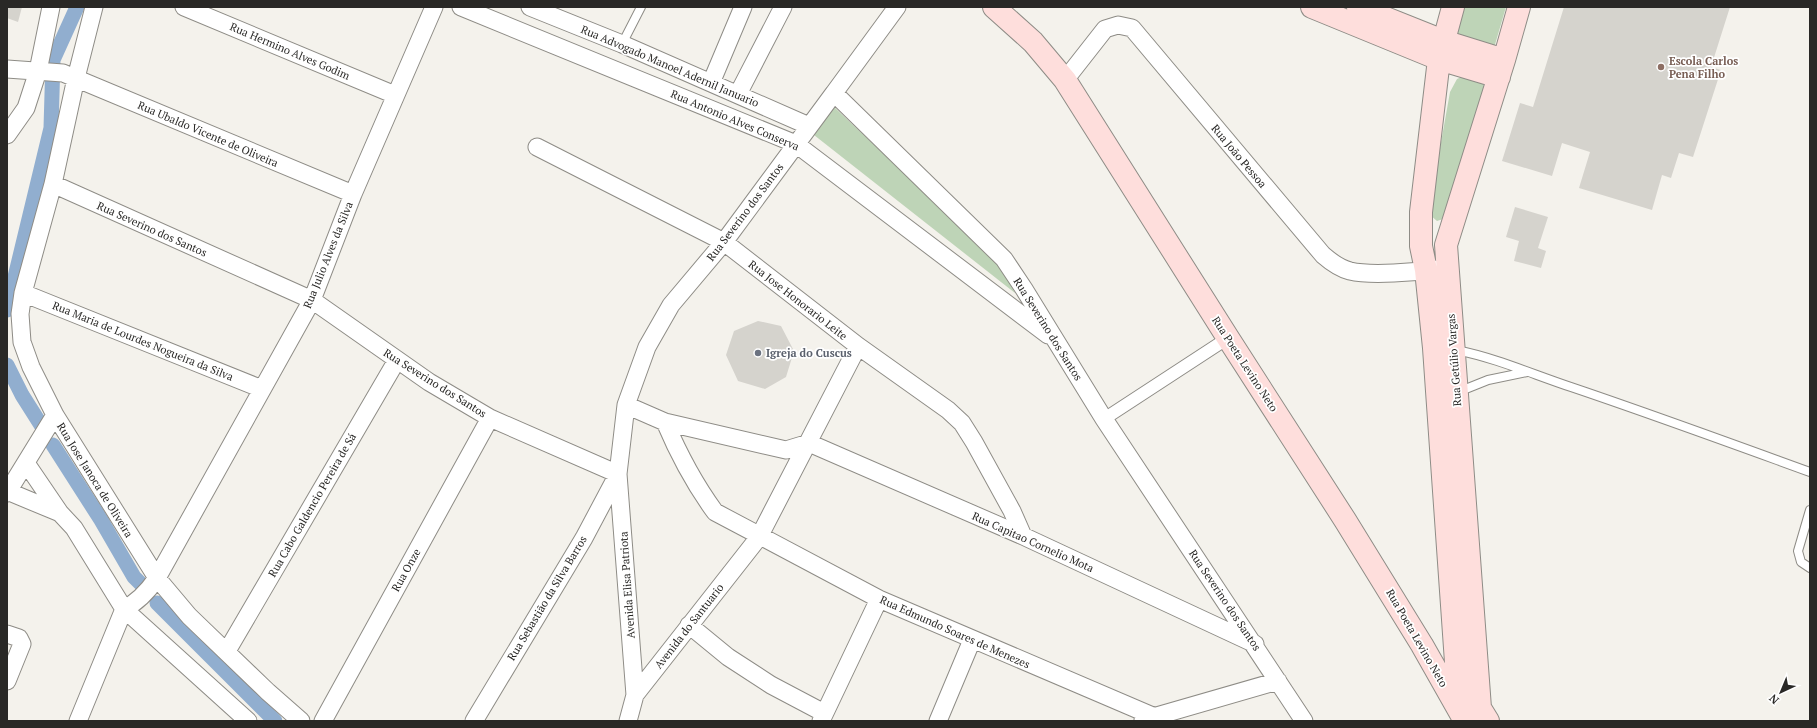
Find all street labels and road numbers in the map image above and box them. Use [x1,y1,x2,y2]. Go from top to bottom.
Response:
street label: Rua Hermino Alves Godim [228,19,353,83]
street label: Rua Advogado Manoel Adernil Januario [579,22,761,110]
street label: Rua Antonio Alves Conserva [669,87,802,154]
street label: Rua Ubaldo Vicente de Oliveira [136,98,281,170]
street label: Rua João Pessoa [1208,121,1270,191]
street label: Rua Severino dos Santos [704,160,787,264]
street label: Rua Severino dos Santos [95,198,209,260]
street label: Rua Julio Alves da Silva [300,199,356,310]
street label: Rua Jose Honorario Leite [746,257,851,343]
street label: Rua Severino dos Santos [1011,275,1086,383]
street label: Rua Maria de Lourdes Nogueira da Silva [50,298,236,384]
street label: Rua Getúlio Vargas [1444,313,1464,407]
street label: Rua Poeta Levino Neto [1209,314,1281,414]
street label: Rua Severino dos Santos [381,346,489,421]
street label: Rua Jose Janoca de Oliveira [54,420,136,540]
street label: Rua Cabo Galdencio Pereira de Sá [265,430,359,579]
street label: Rua Capitao Cornelio Mota [970,509,1096,575]
street label: Avenida Elisa Patriota [616,531,638,639]
street label: Rua Sebastião da Silva Barros [504,533,590,663]
street label: Rua Onze [388,546,424,594]
street label: Rua Severino dos Santos [1186,547,1264,653]
street label: Avenida do Santuario [651,581,727,671]
street label: Rua Poeta Levino Neto [1383,586,1451,690]
street label: Rua Edmundo Soares de Menezes [878,592,1032,672]

